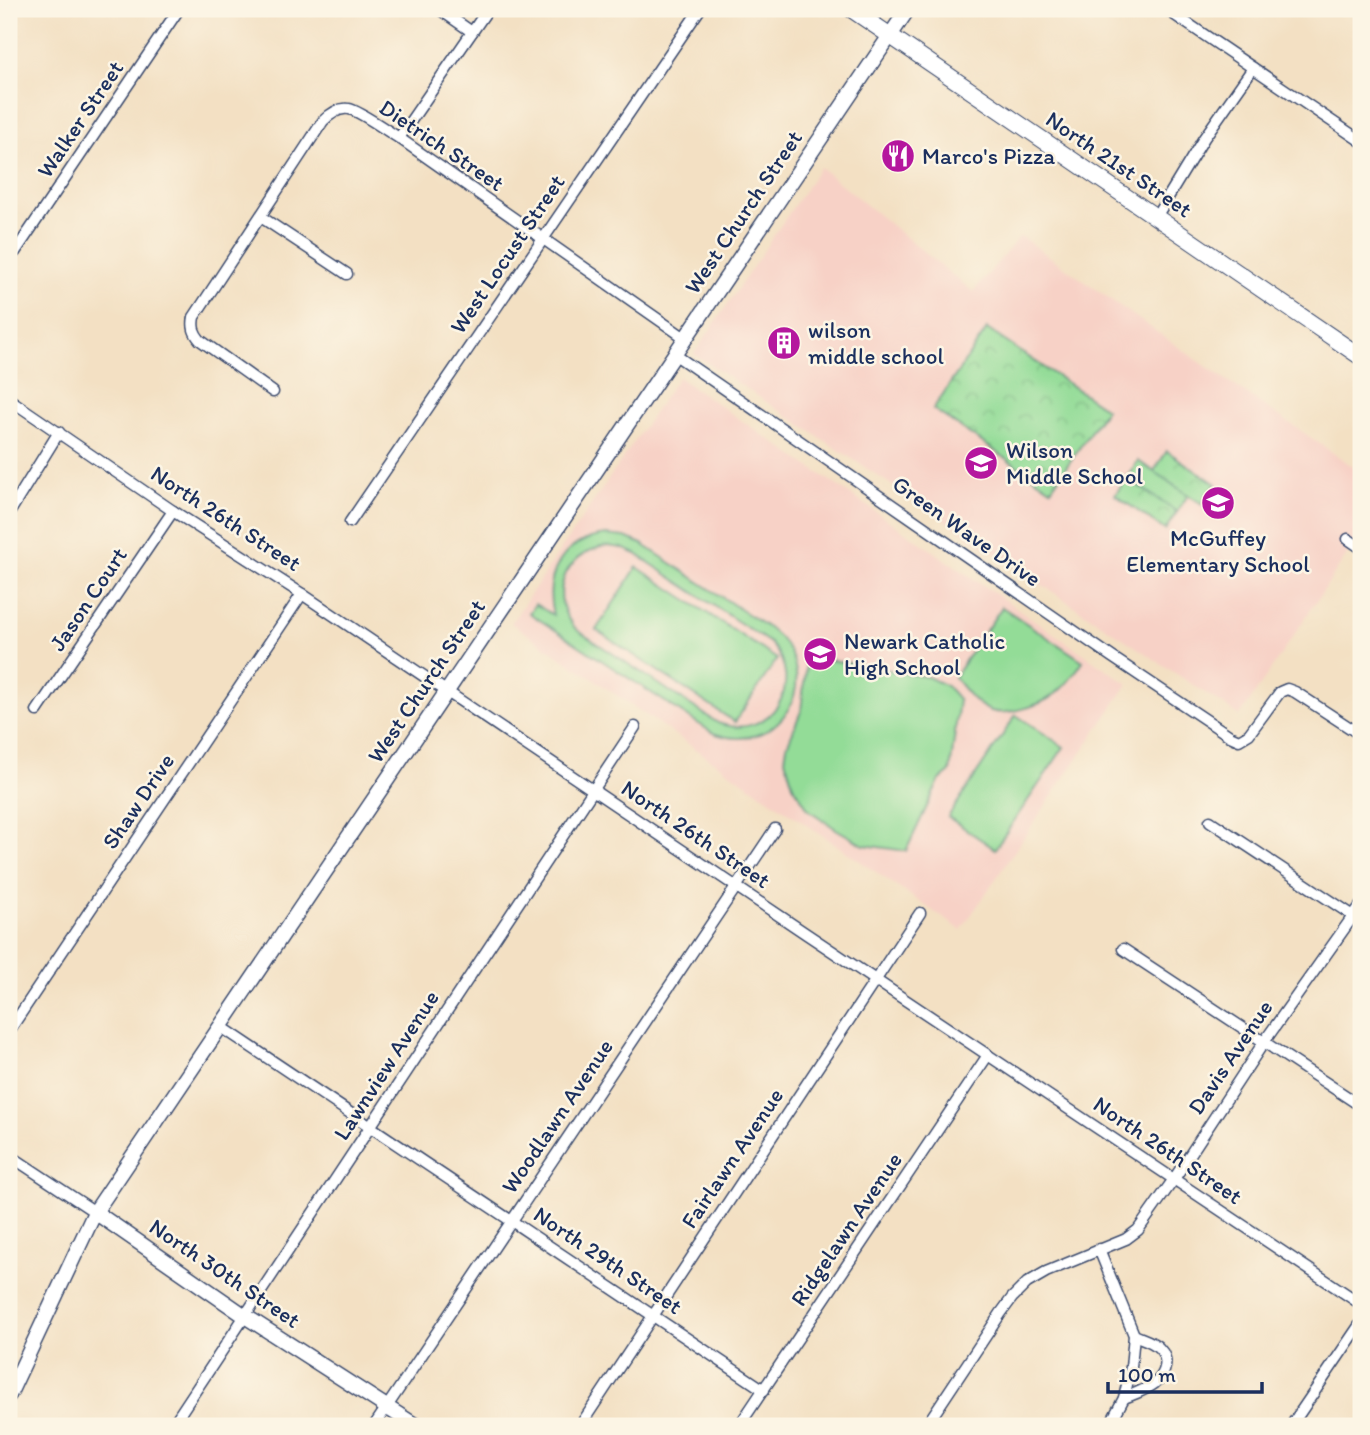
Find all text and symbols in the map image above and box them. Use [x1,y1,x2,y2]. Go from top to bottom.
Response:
street label: Walker Street [31,55,130,183]
street label: Dietrich Street [374,93,510,197]
street label: North 21st Street [1041,105,1198,223]
street label: West Church Street [678,125,808,299]
restaurant icon: Marco's Pizza [879,137,917,175]
place label: Marco's Pizza [922,142,1055,170]
street label: West Locust Street [443,169,571,339]
place label: wilson middle school [808,316,945,370]
building icon: wilson middle school [765,324,803,362]
place label: Wilson Middle School [1006,436,1144,490]
school or university icon: Wilson Middle School [962,444,1000,482]
street label: North 26th Street [146,459,307,577]
street label: Green Wave Drive [887,469,1047,593]
school or university icon: McGuffey Elementary School [1199,484,1237,522]
place label: McGuffey Elementary School [1126,524,1310,578]
street label: Jason Court [43,542,133,656]
street label: West Church Street [361,594,491,768]
place label: Newark Catholic High School [844,627,1006,681]
school or university icon: Newark Catholic High School [801,635,839,673]
street label: Shaw Drive [96,748,180,854]
street label: North 26th Street [616,774,776,894]
street label: Lawnview Avenue [327,985,445,1145]
street label: Davis Avenue [1181,994,1279,1120]
street label: Woodlawn Avenue [495,1033,619,1199]
street label: Fairlawn Avenue [675,1082,789,1234]
street label: North 26th Street [1088,1090,1248,1210]
street label: Ridgelawn Avenue [784,1147,908,1311]
street label: North 29th Street [528,1200,688,1320]
street label: North 30th Street [144,1212,306,1334]
scale bar [1108,1351,1262,1395]
text: 100 m [1118,1362,1176,1387]

